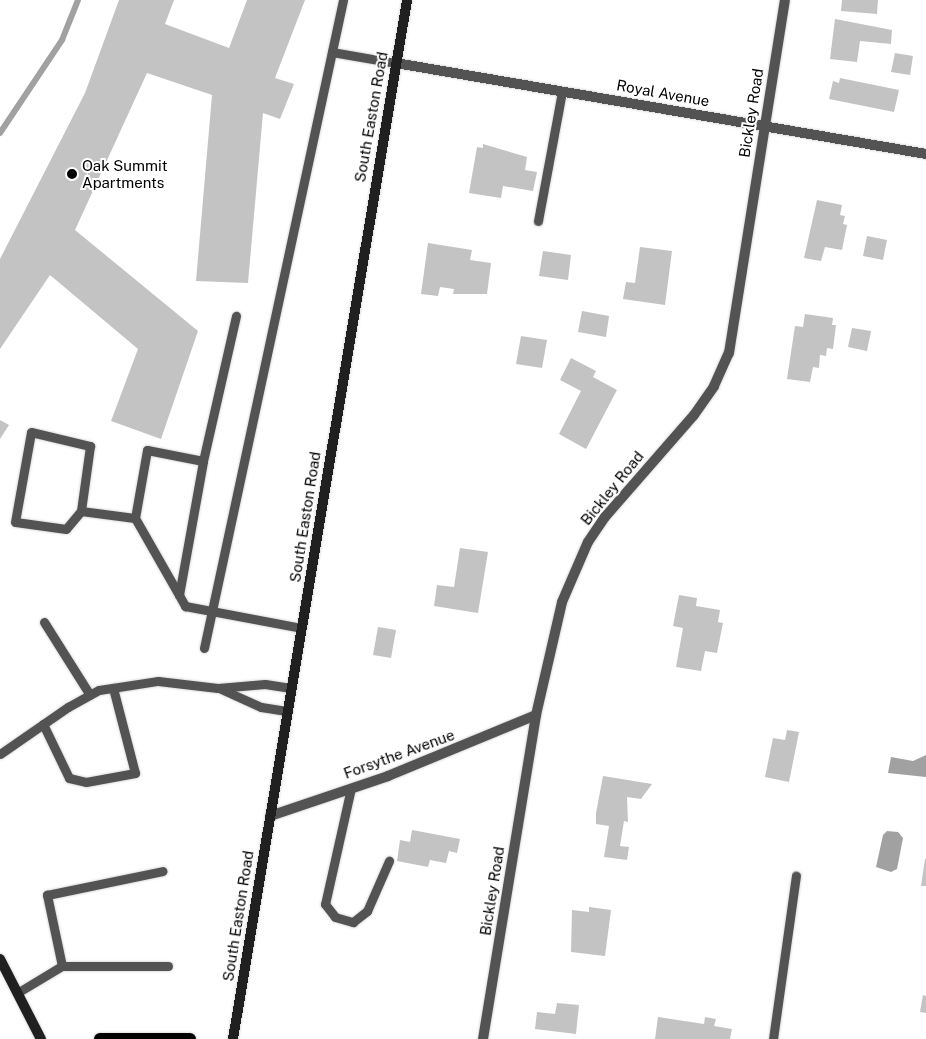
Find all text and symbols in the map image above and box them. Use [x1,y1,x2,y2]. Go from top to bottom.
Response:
street label: South Easton Road [351,50,391,184]
street label: Bickley Road [735,67,767,159]
street label: Royal Avenue [615,76,711,110]
place label: Oak Summit Apartments [82,156,168,191]
marker: Oak Summit Apartments [66,168,78,180]
street label: Bickley Road [577,447,647,529]
street label: South Easton Road [286,450,324,584]
street label: Forsythe Avenue [341,726,457,782]
street label: Bickley Road [476,845,508,937]
street label: South Easton Road [219,849,257,983]

